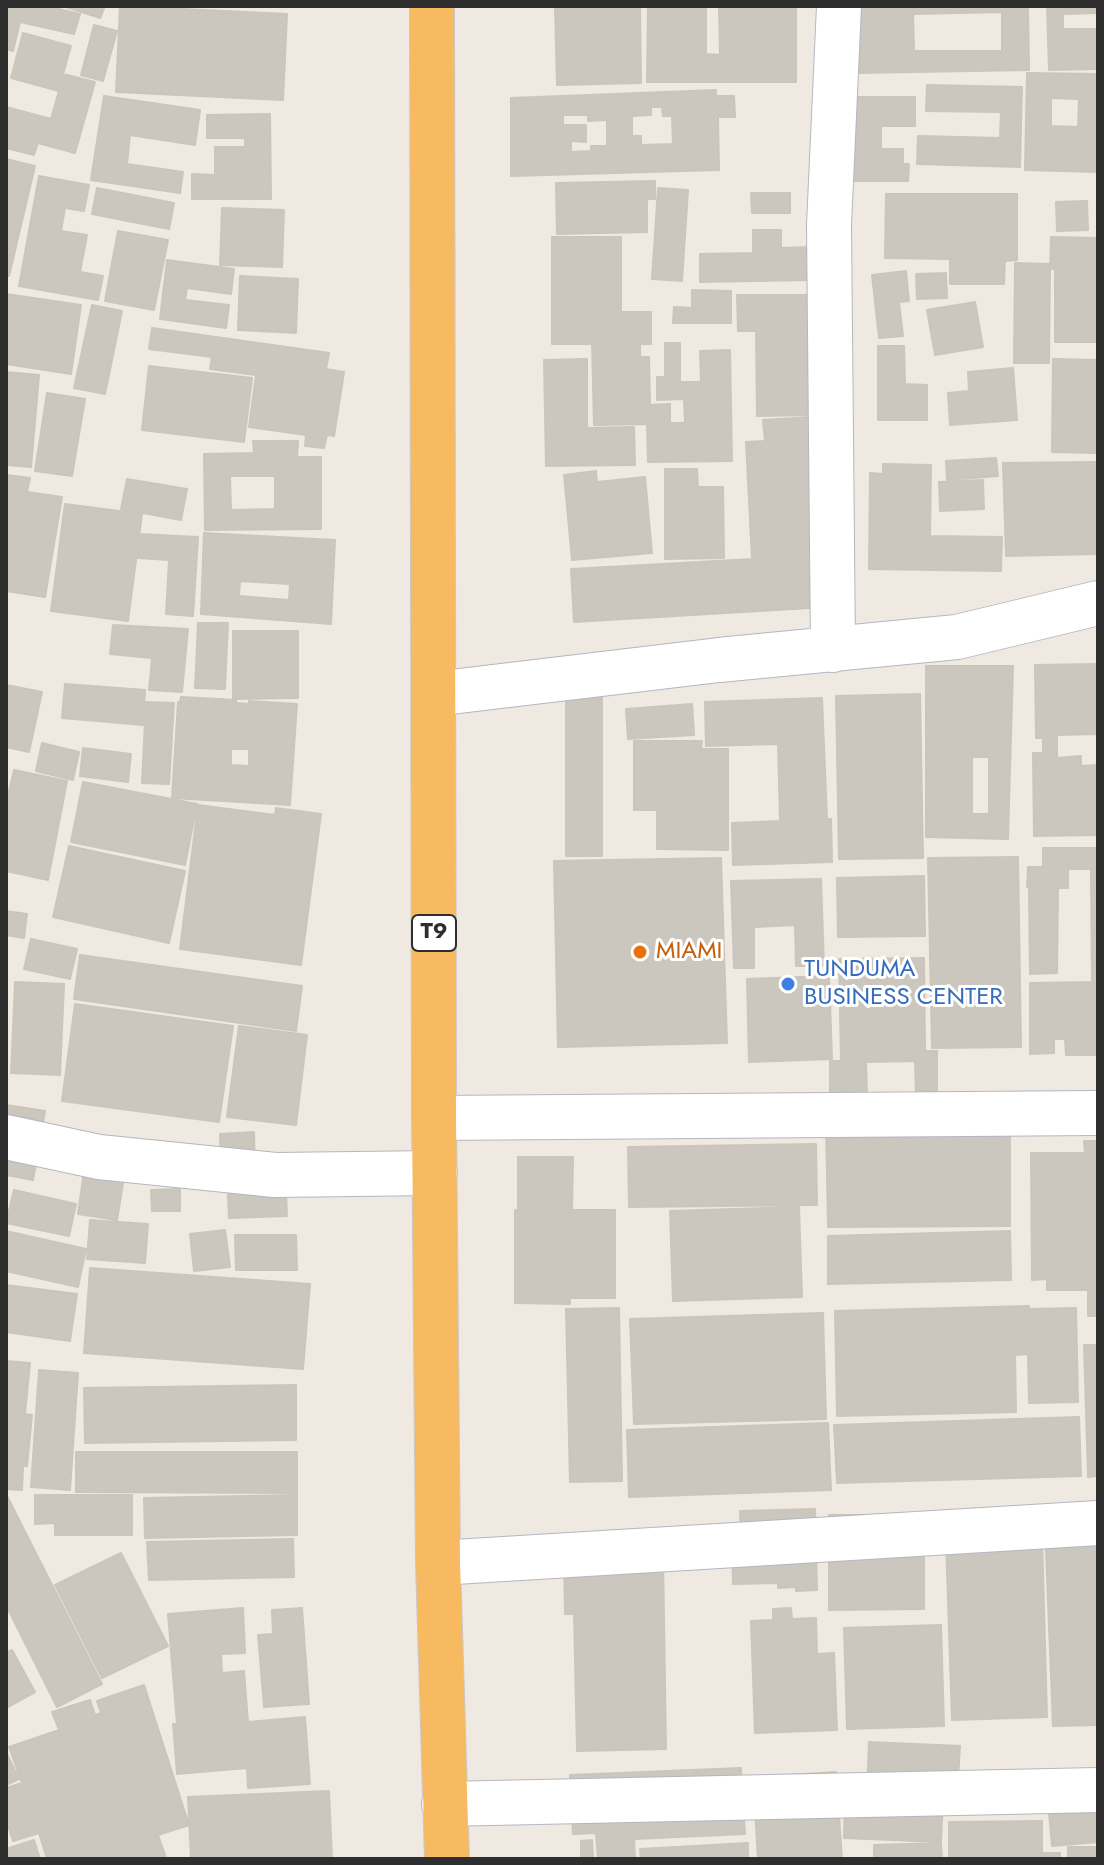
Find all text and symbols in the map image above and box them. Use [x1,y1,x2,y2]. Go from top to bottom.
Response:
road number: T9 [412,915,456,951]
place label: MIAMI [656,938,722,966]
marker: MIAMI [631,943,649,961]
place label: TUNDUMA BUSINESS CENTER [804,956,1003,1012]
marker: TUNDUMA BUSINESS CENTER [779,975,797,993]

